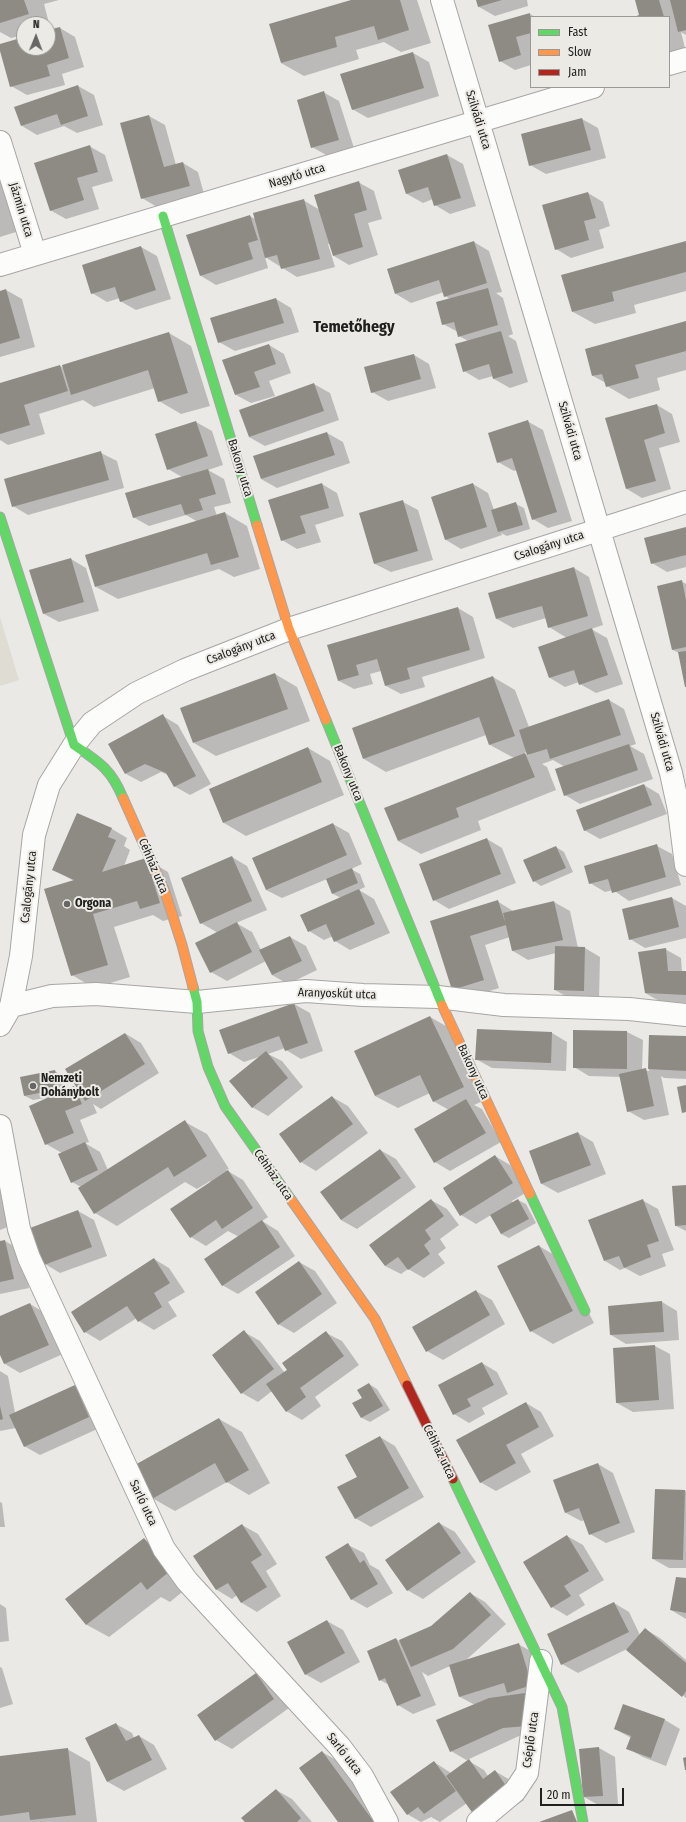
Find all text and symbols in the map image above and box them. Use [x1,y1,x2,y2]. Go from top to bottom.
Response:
north arrow [16,16,56,56]
legend [530,16,670,88]
text: N [33,18,40,31]
text: Fast [568,25,587,39]
text: Slow [568,45,591,59]
text: Jam [568,65,586,79]
street label: Szilvádi utca [462,89,494,151]
street label: Nagytó utca [267,161,327,191]
street label: Jázmin utca [6,181,36,239]
district label: Temetőhegy [313,318,395,338]
street label: Szilvádi utca [555,400,585,462]
street label: Bakony utca [224,437,256,499]
street label: Csalogány utca [512,528,586,564]
street label: Csalogány utca [204,628,278,668]
street label: Szilvádi utca [647,711,677,773]
street label: Bakony utca [330,743,366,803]
street label: Céhház utca [135,836,171,896]
street label: Csalogány utca [18,850,40,924]
place label: Orgona [75,897,111,911]
marker: Orgona [62,899,72,909]
street label: Aranyoskút utca [298,985,376,1003]
street label: Bakony utca [454,1042,492,1102]
place label: Nemzeti Dohánybolt [41,1072,99,1100]
marker: Nemzeti Dohánybolt [28,1081,38,1091]
street label: Céhház utca [250,1147,296,1203]
street label: Céhház utca [420,1422,458,1482]
street label: Sarló utca [126,1478,160,1528]
street label: Cséplő utca [520,1711,542,1769]
street label: Sarló utca [323,1730,365,1778]
scale bar [542,1780,626,1806]
text: 20 m [547,1788,571,1802]

